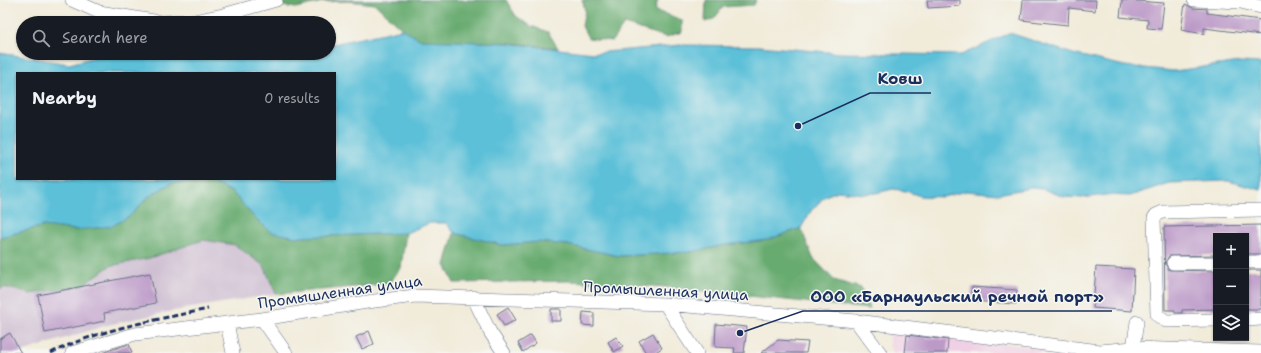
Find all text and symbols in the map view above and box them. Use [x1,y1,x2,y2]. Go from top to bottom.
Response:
search box [16,16,336,60]
icon: search [30,27,52,49]
text: Search here [62,28,148,48]
callout: Ковш [870,65,931,93]
text: Ковш [877,68,923,89]
text: Nearby [32,87,97,109]
text: 0 results [264,90,320,107]
map controls [1213,233,1249,341]
button: + [1213,233,1249,269]
button: − [1213,269,1249,305]
street label: Промышленная улица [257,270,424,313]
street label: Промышленная улица [583,277,750,305]
callout: ООО «Барнаульский речной порт» [803,283,1112,311]
text: ООО «Барнаульский речной порт» [810,286,1104,307]
button: layers [1213,305,1249,341]

